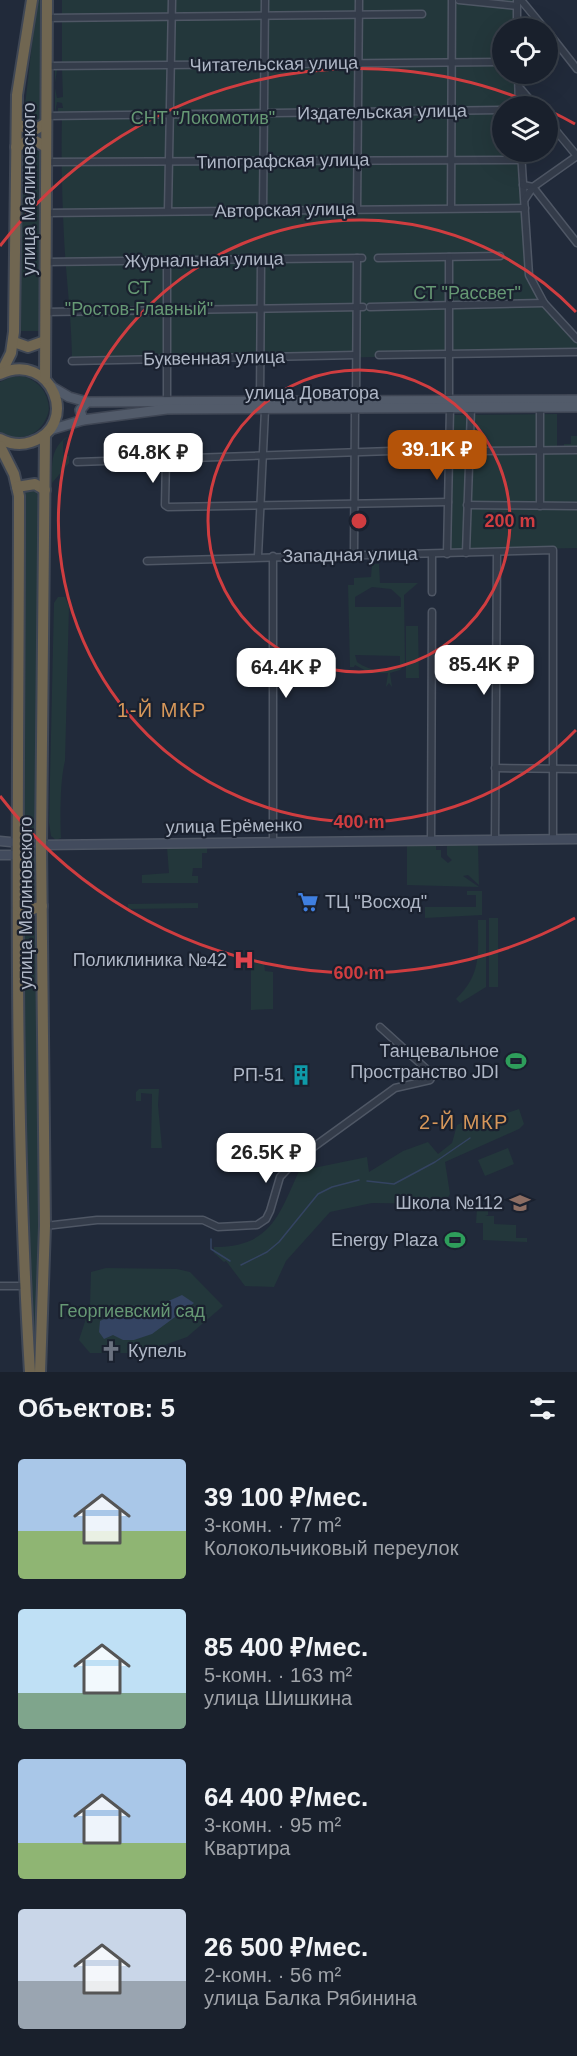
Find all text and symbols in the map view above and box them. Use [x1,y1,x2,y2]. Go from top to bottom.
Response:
map controls [492,18,558,162]
button: locate [492,18,558,84]
street label: Читательская улица [190,53,359,75]
button: layers [492,96,558,162]
street label: Издательская улица [297,101,468,123]
street label: улица Малиновского [19,103,39,275]
park label: СНТ "Локомотив" [131,108,275,128]
street label: Типографская улица [196,149,371,173]
street label: Авторская улица [214,199,357,221]
street label: Журнальная улица [124,249,285,271]
park label: СТ "Ростов-Главный" [65,278,213,319]
park label: СТ "Рассвет" [413,283,521,303]
street label: Буквенная улица [143,347,286,369]
street label: улица Доватора [245,383,380,403]
pin: 39.1K ₽ [382,430,492,481]
pin: 64.8K ₽ [98,433,208,484]
text: 39.1K ₽ [402,438,472,460]
text: 64.8K ₽ [118,441,188,463]
centre of rings [349,511,369,531]
text: 200 m [484,511,536,531]
street label: Западная улица [282,544,419,566]
pin: 85.4K ₽ [429,645,539,696]
pin: 64.4K ₽ [231,648,341,699]
text: 85.4K ₽ [449,653,519,675]
text: 64.4K ₽ [251,656,321,678]
district label: 1-Й МКР [117,698,207,721]
text: 400 m [333,812,385,832]
street label: улица Ерёменко [165,815,303,837]
street label: улица Малиновского [16,817,36,989]
supermarket icon: ТЦ "Восход" [296,890,320,914]
place label: ТЦ "Восход" [325,892,427,912]
hospital icon: Поликлиника №42 [232,948,256,972]
place label: Поликлиника №42 [73,950,227,970]
text: 600 m [333,963,385,983]
place label: Танцевальное Пространство JDI [350,1041,499,1082]
sports icon: Танцевальное Пространство JDI [504,1049,528,1073]
building icon: РП-51 [289,1063,313,1087]
place label: РП-51 [233,1065,284,1085]
district label: 2-Й МКР [419,1110,509,1133]
pin: 26.5K ₽ [211,1133,321,1184]
text: 26.5K ₽ [231,1141,301,1163]
school or university icon: Школа №112 [508,1191,532,1215]
place label: Школа №112 [395,1193,503,1213]
sports icon: Energy Plaza [443,1228,467,1252]
place label: Energy Plaza [331,1230,439,1250]
park label: Георгиевский сад [59,1301,206,1321]
church icon: Купель [99,1339,123,1363]
place label: Купель [128,1341,187,1361]
icon: filters [526,1392,559,1425]
text: Объектов: 5 [18,1393,175,1423]
text: 39 100 ₽/мес. [204,1482,368,1512]
icon: home [66,1483,138,1555]
text: 3-комн. · 77 m² [204,1514,341,1536]
text: Колокольчиковый переулок [204,1537,458,1559]
text: 85 400 ₽/мес. [204,1632,368,1662]
icon: home [66,1633,138,1705]
text: 5-комн. · 163 m² [204,1664,352,1686]
text: улица Шишкина [204,1687,352,1709]
text: 64 400 ₽/мес. [204,1782,368,1812]
icon: home [66,1783,138,1855]
text: 3-комн. · 95 m² [204,1814,341,1836]
text: Квартира [204,1837,290,1859]
text: 26 500 ₽/мес. [204,1932,368,1962]
icon: home [66,1933,138,2005]
text: 2-комн. · 56 m² [204,1964,341,1986]
text: улица Балка Рябинина [204,1987,417,2009]

